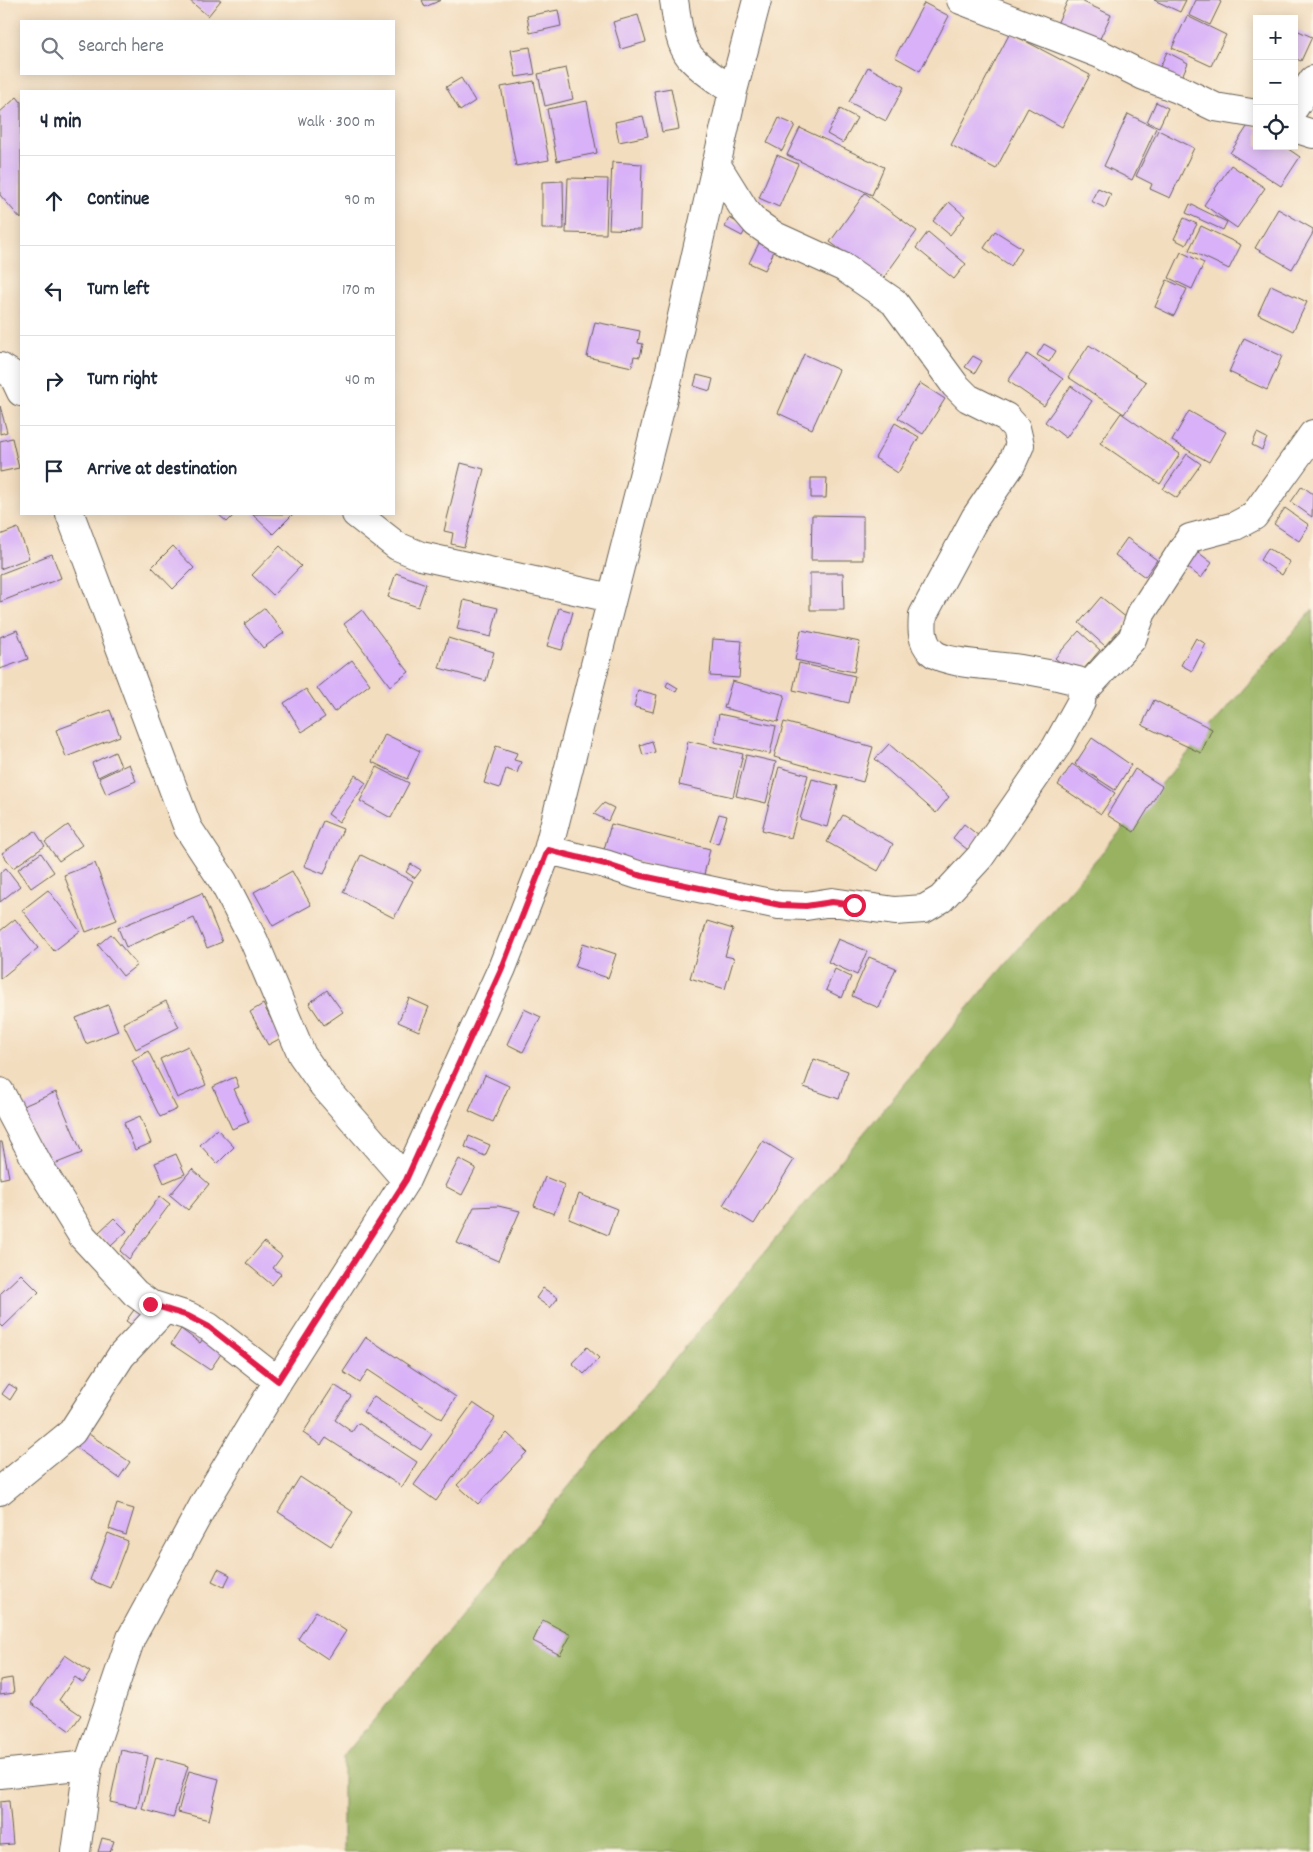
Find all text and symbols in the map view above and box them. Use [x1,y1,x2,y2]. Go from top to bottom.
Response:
map controls [1253,15,1298,150]
button: + [1253,15,1298,60]
search box [20,20,395,75]
icon: search [38,34,66,62]
text: Search here [78,34,164,61]
button: − [1253,60,1298,105]
button: locate [1253,105,1298,150]
text: 4 min [40,108,82,138]
text: Walk · 300 m [298,111,375,134]
icon: ahead [40,187,68,215]
text: Continue [87,187,149,214]
text: 90 m [344,189,375,212]
icon: left [40,277,68,305]
text: Turn left [87,277,150,304]
text: 170 m [342,279,375,302]
icon: right [40,367,68,395]
text: Turn right [87,367,158,394]
text: 40 m [345,369,375,392]
icon: arrive [40,457,68,485]
text: Arrive at destination [87,457,237,484]
route start [843,894,866,917]
route end [139,1293,162,1316]

